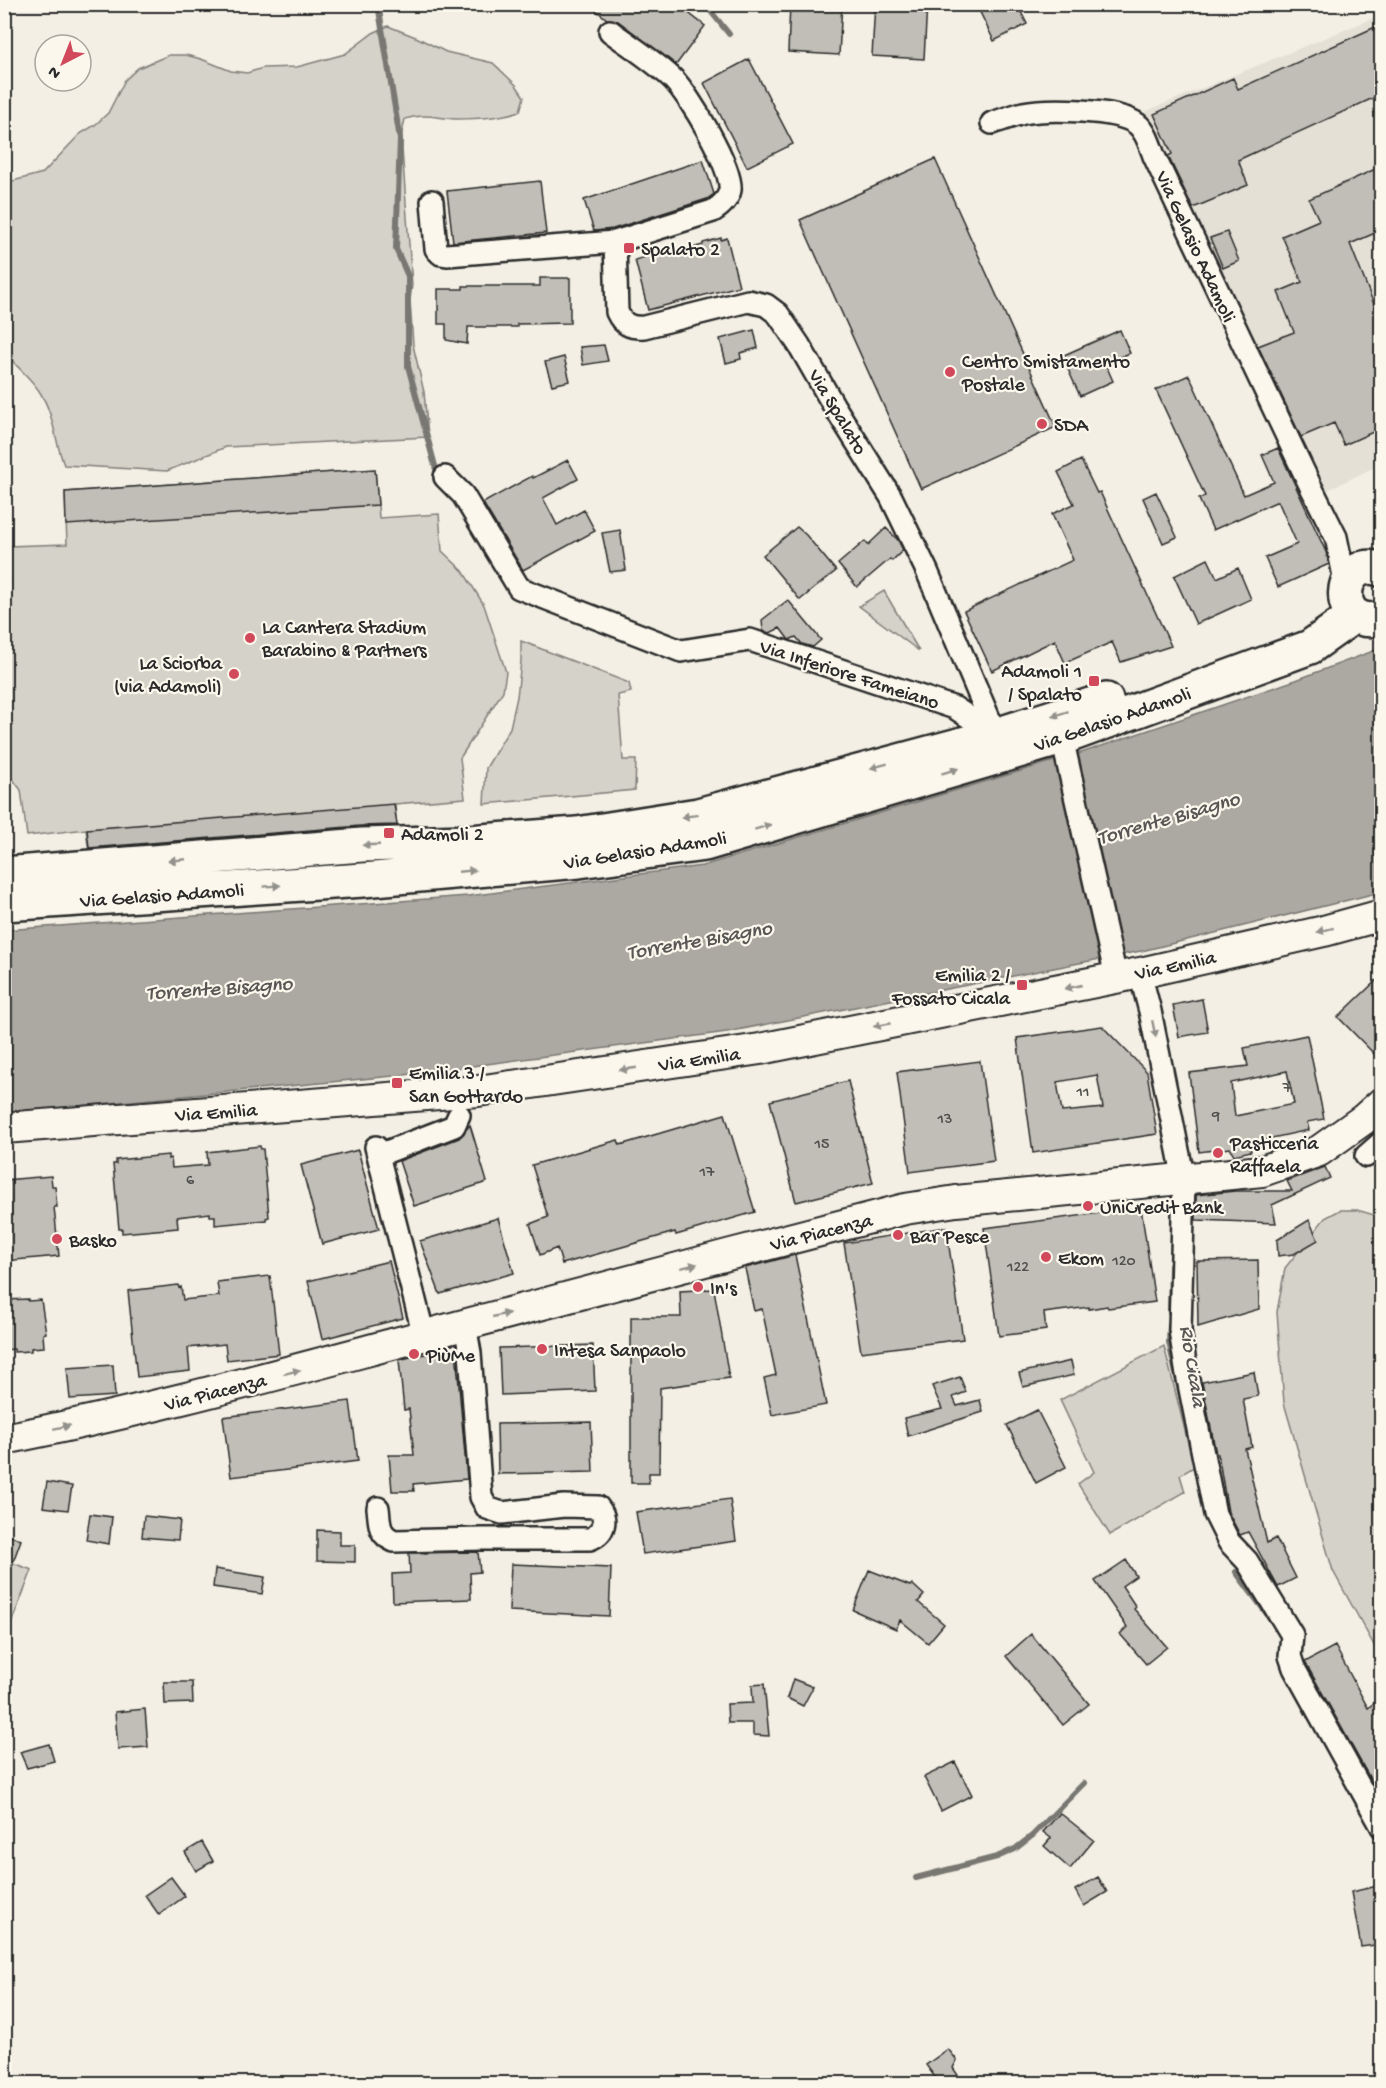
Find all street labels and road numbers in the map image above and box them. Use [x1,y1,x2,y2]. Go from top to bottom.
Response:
street label: Via Gelasio Adamoli [1148,167,1239,327]
street label: Via Spalato [801,365,870,460]
street label: Via Inferiore Fameiano [755,636,941,716]
street label: Via Gelasio Adamoli [1031,684,1195,759]
street label: Via Gelasio Adamoli [562,828,729,877]
street label: Via Gelasio Adamoli [78,880,245,915]
street label: Via Emilia [1132,947,1219,987]
street label: Via Emilia [656,1044,743,1079]
street label: Via Emilia [173,1100,259,1129]
street label: Via Piacenza [767,1210,876,1258]
street label: Via Piacenza [161,1370,270,1418]

